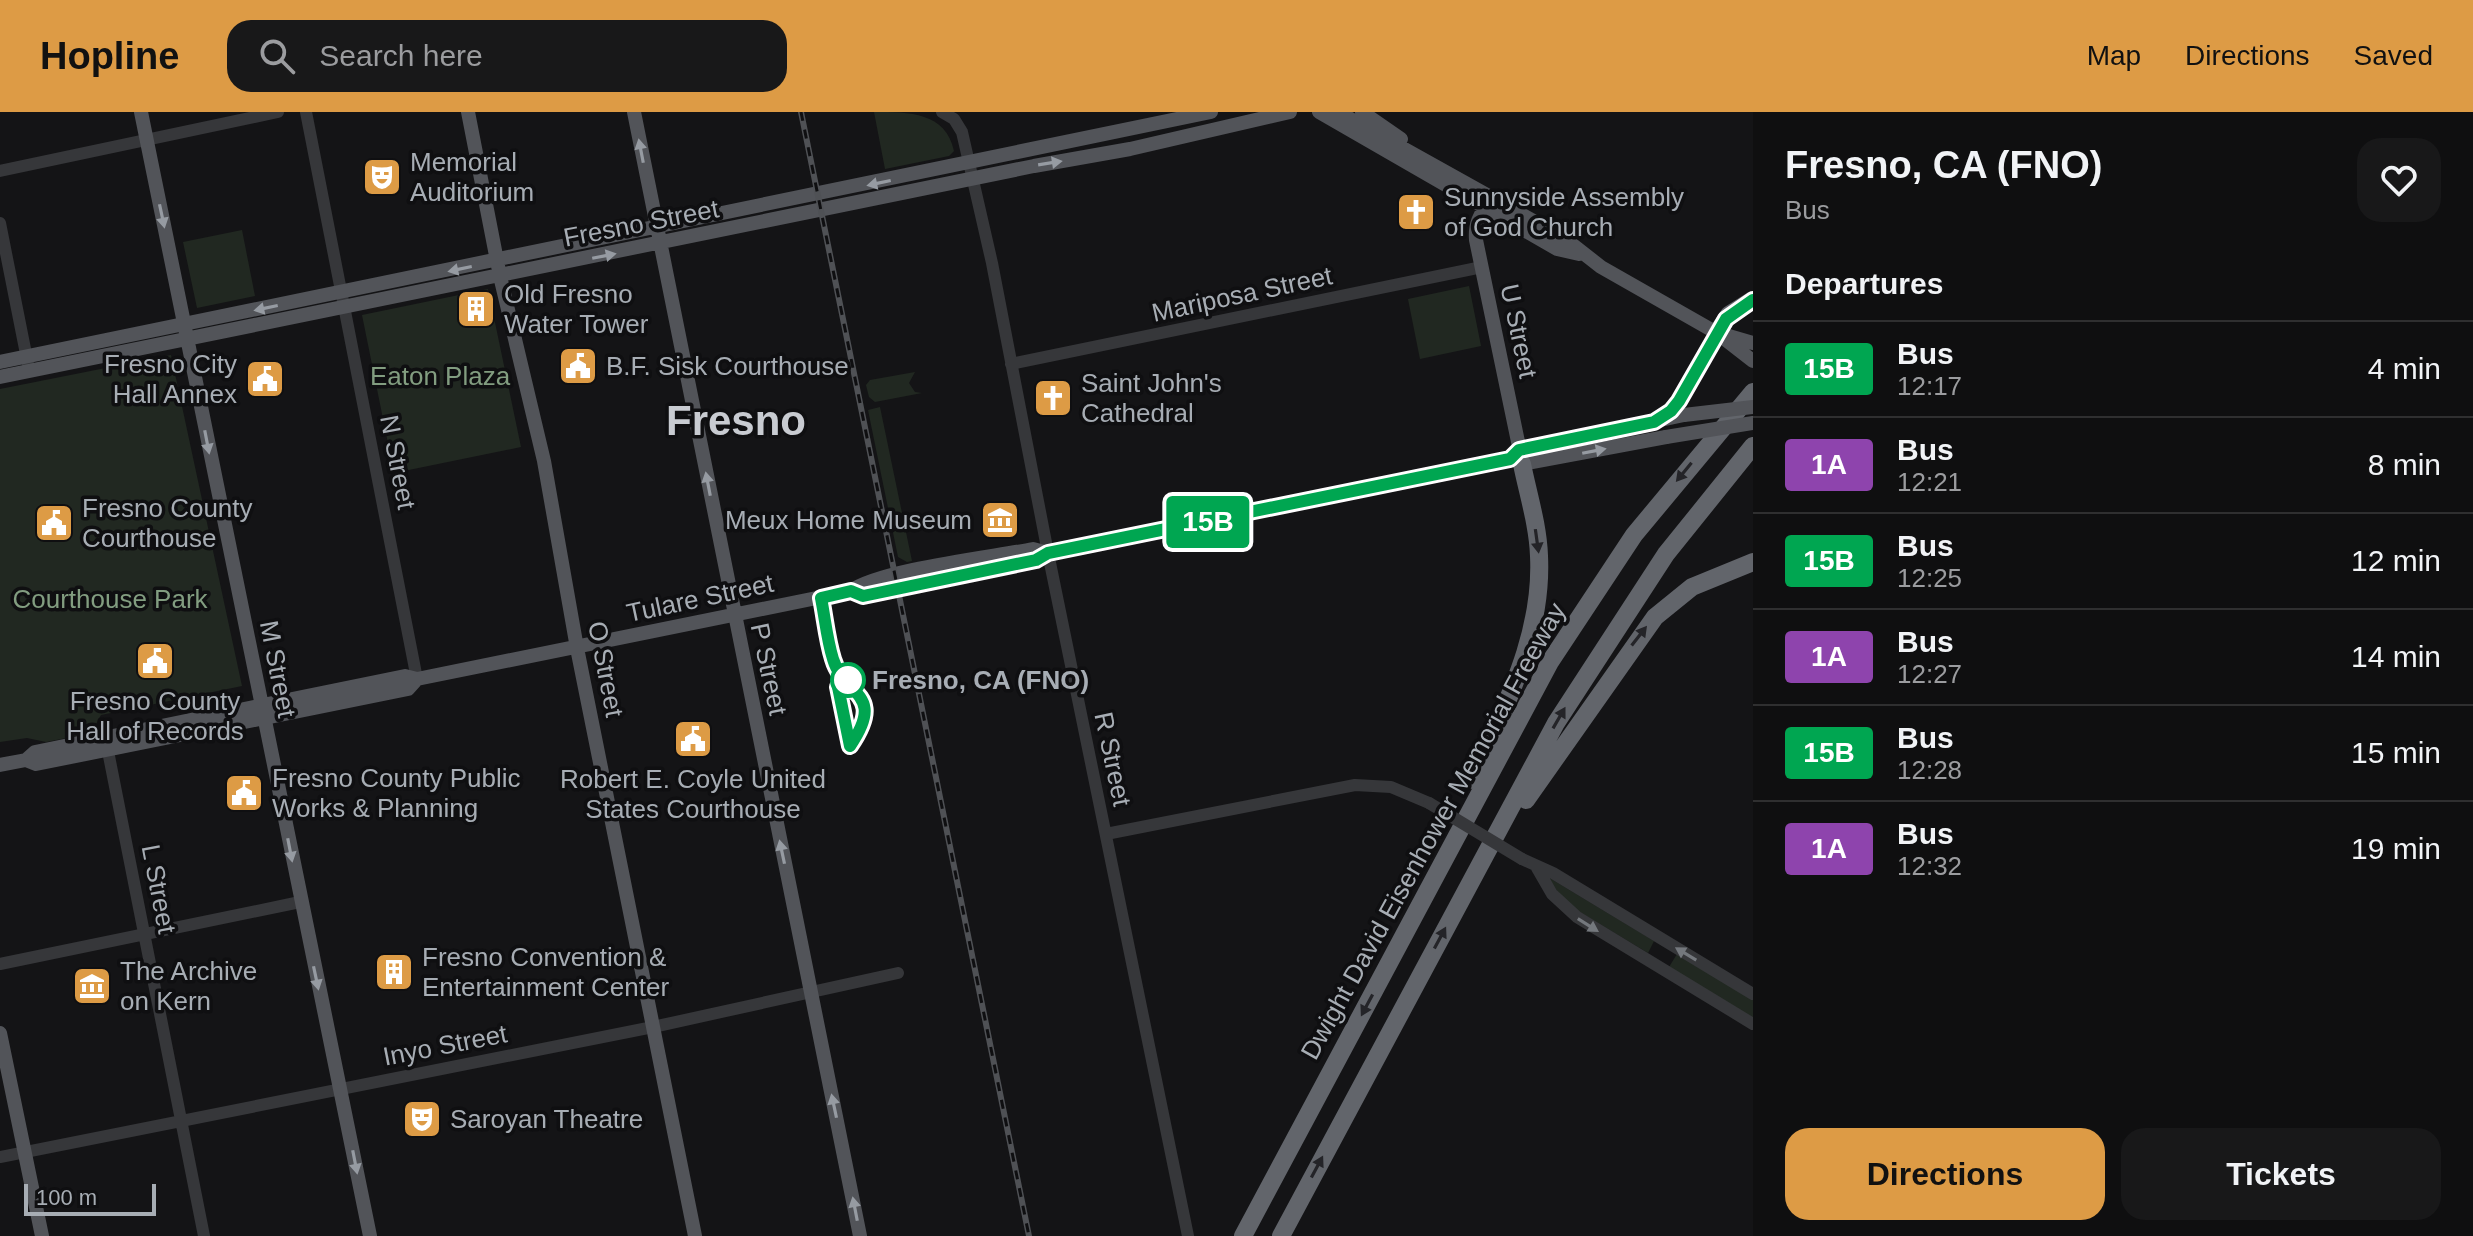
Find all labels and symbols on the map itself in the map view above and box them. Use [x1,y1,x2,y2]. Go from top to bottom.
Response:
one-way arrow [635,138,647,163]
place label: Memorial Auditorium [410,147,534,207]
theatre icon: Memorial Auditorium [361,156,403,198]
one-way arrow [1037,156,1062,169]
one-way arrow [867,177,892,190]
place label: Sunnyside Assembly of God Church [1444,182,1684,242]
church icon: Sunnyside Assembly of God Church [1395,191,1437,233]
street label: Fresno Street [561,193,722,253]
one-way arrow [156,204,169,229]
one-way arrow [592,249,617,261]
street label: Mariposa Street [1149,260,1336,328]
one-way arrow [447,263,472,276]
place label: Old Fresno Water Tower [504,279,649,339]
street label: U Street [1494,281,1544,382]
building icon: Old Fresno Water Tower [455,288,497,330]
one-way arrow [254,303,279,315]
public building icon: B.F. Sisk Courthouse [557,345,599,387]
place label: Fresno City Hall Annex [104,349,237,409]
place label: B.F. Sisk Courthouse [606,351,849,381]
public building icon: Fresno City Hall Annex [244,358,286,400]
park label: Eaton Plaza [370,361,511,391]
place label: Saint John's Cathedral [1081,368,1222,428]
church icon: Saint John's Cathedral [1032,377,1074,419]
district label: Fresno [666,397,806,444]
street label: N Street [374,412,422,512]
one-way arrow [201,429,214,454]
one-way arrow [1582,445,1607,457]
one-way arrow [1676,462,1692,482]
one-way arrow [701,471,713,496]
place label: Fresno County Courthouse [82,493,253,553]
line badge: 15B [1162,496,1254,548]
museum icon: Meux Home Museum [979,499,1021,541]
public building icon: Fresno County Courthouse [33,502,75,544]
place label: Meux Home Museum [725,505,972,535]
one-way arrow [1531,529,1544,554]
street label: Tulare Street [624,568,777,628]
park label: Courthouse Park [12,584,209,614]
street label: Dwight David Eisenhower Memorial Freeway [1294,598,1572,1064]
street label: M Street [254,618,302,721]
street label: O Street [582,619,630,720]
street label: P Street [745,620,794,719]
one-way arrow [1630,626,1647,646]
public building icon: Fresno County Hall of Records [134,640,176,682]
marker: Fresno, CA (FNO) [831,663,865,697]
place label: Fresno, CA (FNO) [872,665,1089,695]
place label: Fresno County Hall of Records [66,686,244,746]
one-way arrow [1552,707,1566,730]
street label: R Street [1088,709,1138,810]
public building icon: Robert E. Coyle United States Courthouse [672,718,714,760]
place label: Fresno County Public Works & Planning [272,763,521,823]
place label: Robert E. Coyle United States Courthouse [560,764,826,824]
public building icon: Fresno County Public Works & Planning [223,772,265,814]
one-way arrow [284,837,297,862]
one-way arrow [775,839,788,864]
street label: L Street [136,842,182,937]
one-way arrow [1578,917,1599,932]
one-way arrow [1433,926,1446,949]
place label: Fresno Convention & Entertainment Center [422,942,669,1002]
one-way arrow [1675,947,1697,961]
building icon: Fresno Convention & Entertainment Center [373,951,415,993]
place label: The Archive on Kern [120,956,257,1016]
museum icon: The Archive on Kern [71,965,113,1007]
one-way arrow [310,966,323,991]
one-way arrow [1360,994,1374,1016]
street label: Inyo Street [380,1018,510,1072]
one-way arrow [827,1094,839,1119]
theatre icon: Saroyan Theatre [401,1098,443,1140]
place label: Saroyan Theatre [450,1104,643,1134]
one-way arrow [349,1150,361,1175]
one-way arrow [1311,1156,1324,1179]
scale bar [24,1180,156,1216]
one-way arrow [848,1197,860,1222]

